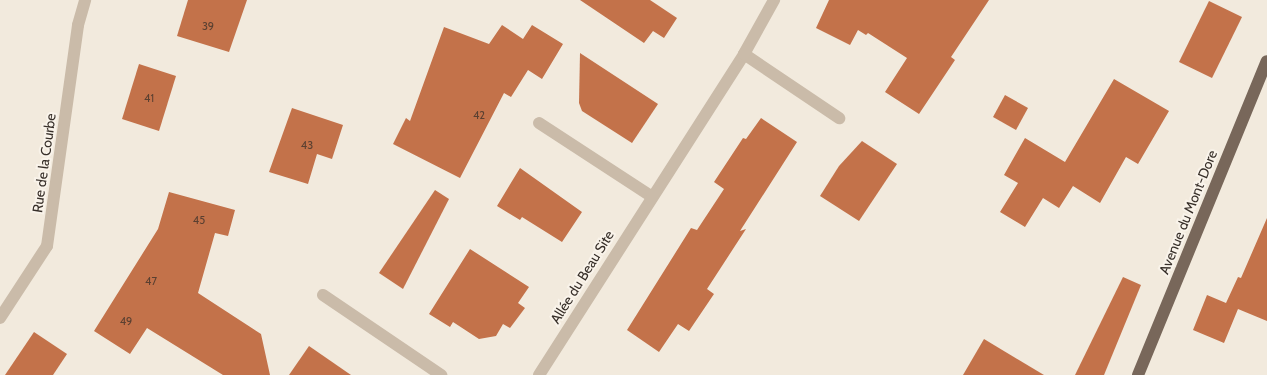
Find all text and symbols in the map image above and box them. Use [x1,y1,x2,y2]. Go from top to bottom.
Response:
house number: 39 [202,19,214,33]
house number: 41 [144,91,154,105]
house number: 42 [473,108,485,122]
street label: Rue de la Courbe [29,112,59,214]
house number: 43 [301,138,313,152]
street label: Avenue du Mont-Dore [1155,148,1221,276]
house number: 45 [193,213,205,227]
street label: Allée du Beau Site [547,227,617,327]
house number: 47 [145,274,157,288]
house number: 49 [120,314,132,328]

